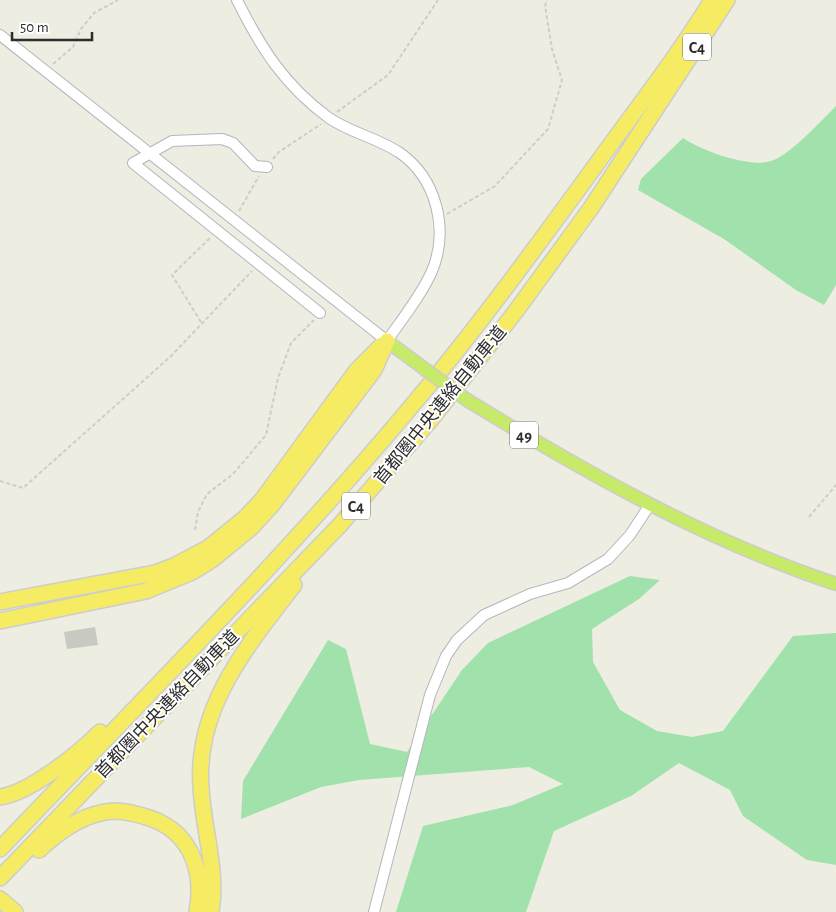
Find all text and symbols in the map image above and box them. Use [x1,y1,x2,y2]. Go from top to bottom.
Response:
scale bar [12,10,92,42]
text: 50 m [20,20,49,35]
road number: C4 [683,34,711,61]
street label: 首都圏中央連絡自動車道 [370,322,510,488]
road number: 49 [510,422,538,448]
road number: C4 [342,492,370,520]
street label: 首都圏中央連絡自動車道 [91,626,243,782]

